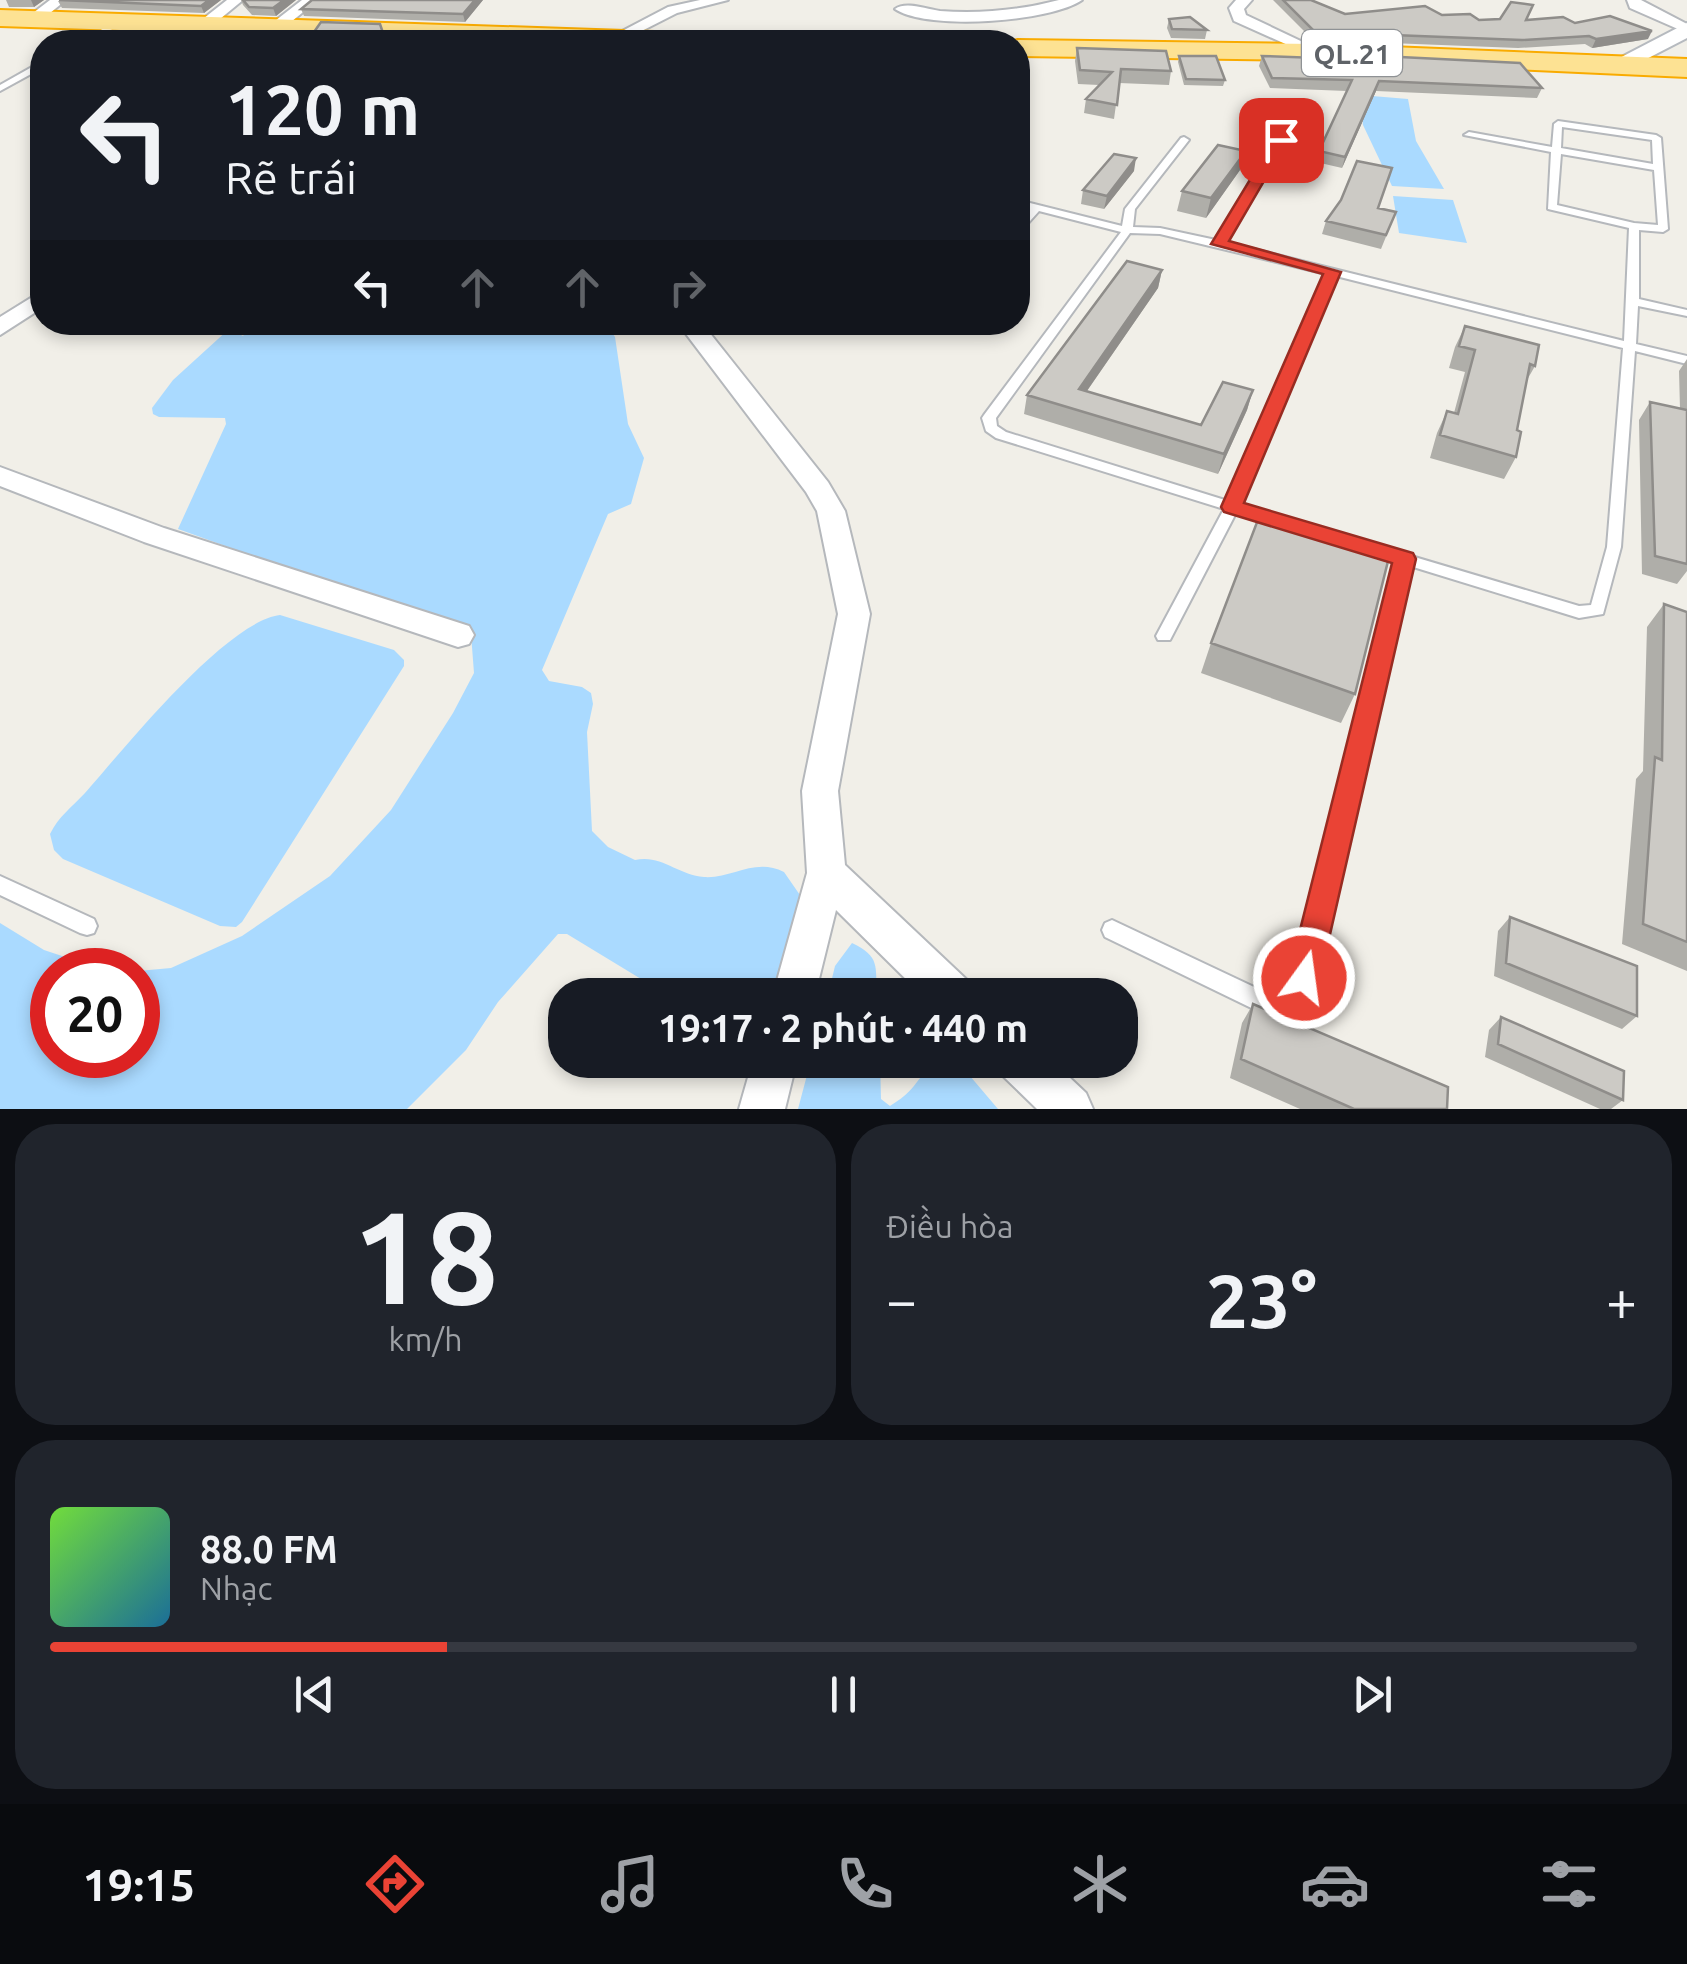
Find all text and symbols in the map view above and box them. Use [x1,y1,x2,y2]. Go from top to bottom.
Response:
road number: QL.21 [1302,30,1402,76]
icon: left [60,70,190,200]
text: 120 m [225,70,420,148]
pin [1239,98,1324,183]
icon: arrive [1254,113,1309,168]
text: Rẽ trái [225,152,357,203]
icon: left [345,260,400,315]
icon: ahead [450,260,505,315]
icon: ahead [555,260,610,315]
icon: right [660,260,715,315]
position arrow [1252,926,1356,1030]
speed limit sign: 20 [30,948,160,1078]
text: 19:17 · 2 phút · 440 m [658,1007,1028,1049]
text: 18 [352,1183,499,1329]
text: Điều hòa [886,1208,1014,1244]
text: 23° [1206,1258,1317,1342]
text: − [886,1269,917,1330]
text: + [1606,1269,1637,1330]
text: km/h [389,1321,462,1357]
text: 88.0 FM [200,1528,338,1570]
text: Nhạc [200,1570,272,1606]
icon: previous [287,1667,342,1722]
icon: pause [816,1667,871,1722]
icon: next [1345,1667,1400,1722]
icon: directions [360,1849,430,1919]
icon: music [595,1849,665,1919]
icon: phone [830,1849,900,1919]
icon: climate [1065,1849,1135,1919]
icon: car [1300,1849,1370,1919]
icon: filters [1534,1849,1604,1919]
text: 19:15 [82,1859,195,1910]

